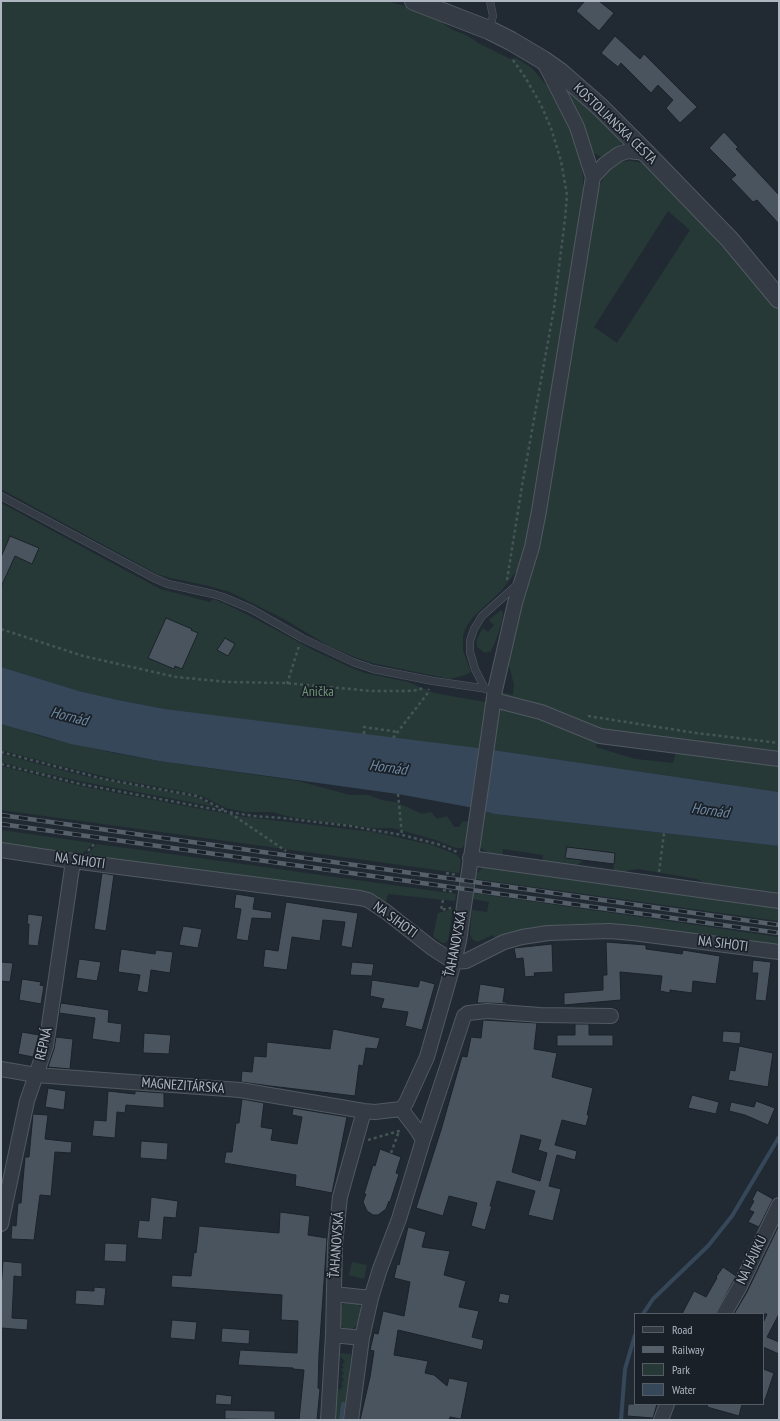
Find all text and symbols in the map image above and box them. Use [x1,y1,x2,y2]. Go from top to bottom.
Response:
street label: KOSTOLIANSKA CESTA [570,80,660,168]
park label: Anička [302,684,334,700]
water label: Hornád [49,704,89,730]
water label: Hornád [368,756,408,780]
water label: Hornád [690,799,730,823]
street label: NA SIHOTI [54,849,106,873]
street label: NA SIHOTI [370,898,420,942]
street label: ŤAHANOVSKÁ [441,910,471,978]
street label: NA SIHOTI [697,933,749,955]
street label: REPNÁ [32,1026,56,1062]
street label: MAGNEZITÁRSKA [141,1075,225,1097]
street label: ŤAHANOVSKÁ [326,1211,348,1279]
street label: NA HÁJIKU [733,1233,771,1287]
legend [634,1313,764,1405]
text: Road [672,1322,692,1337]
text: Railway [672,1342,704,1357]
text: Park [672,1362,690,1377]
text: Water [672,1382,696,1397]

